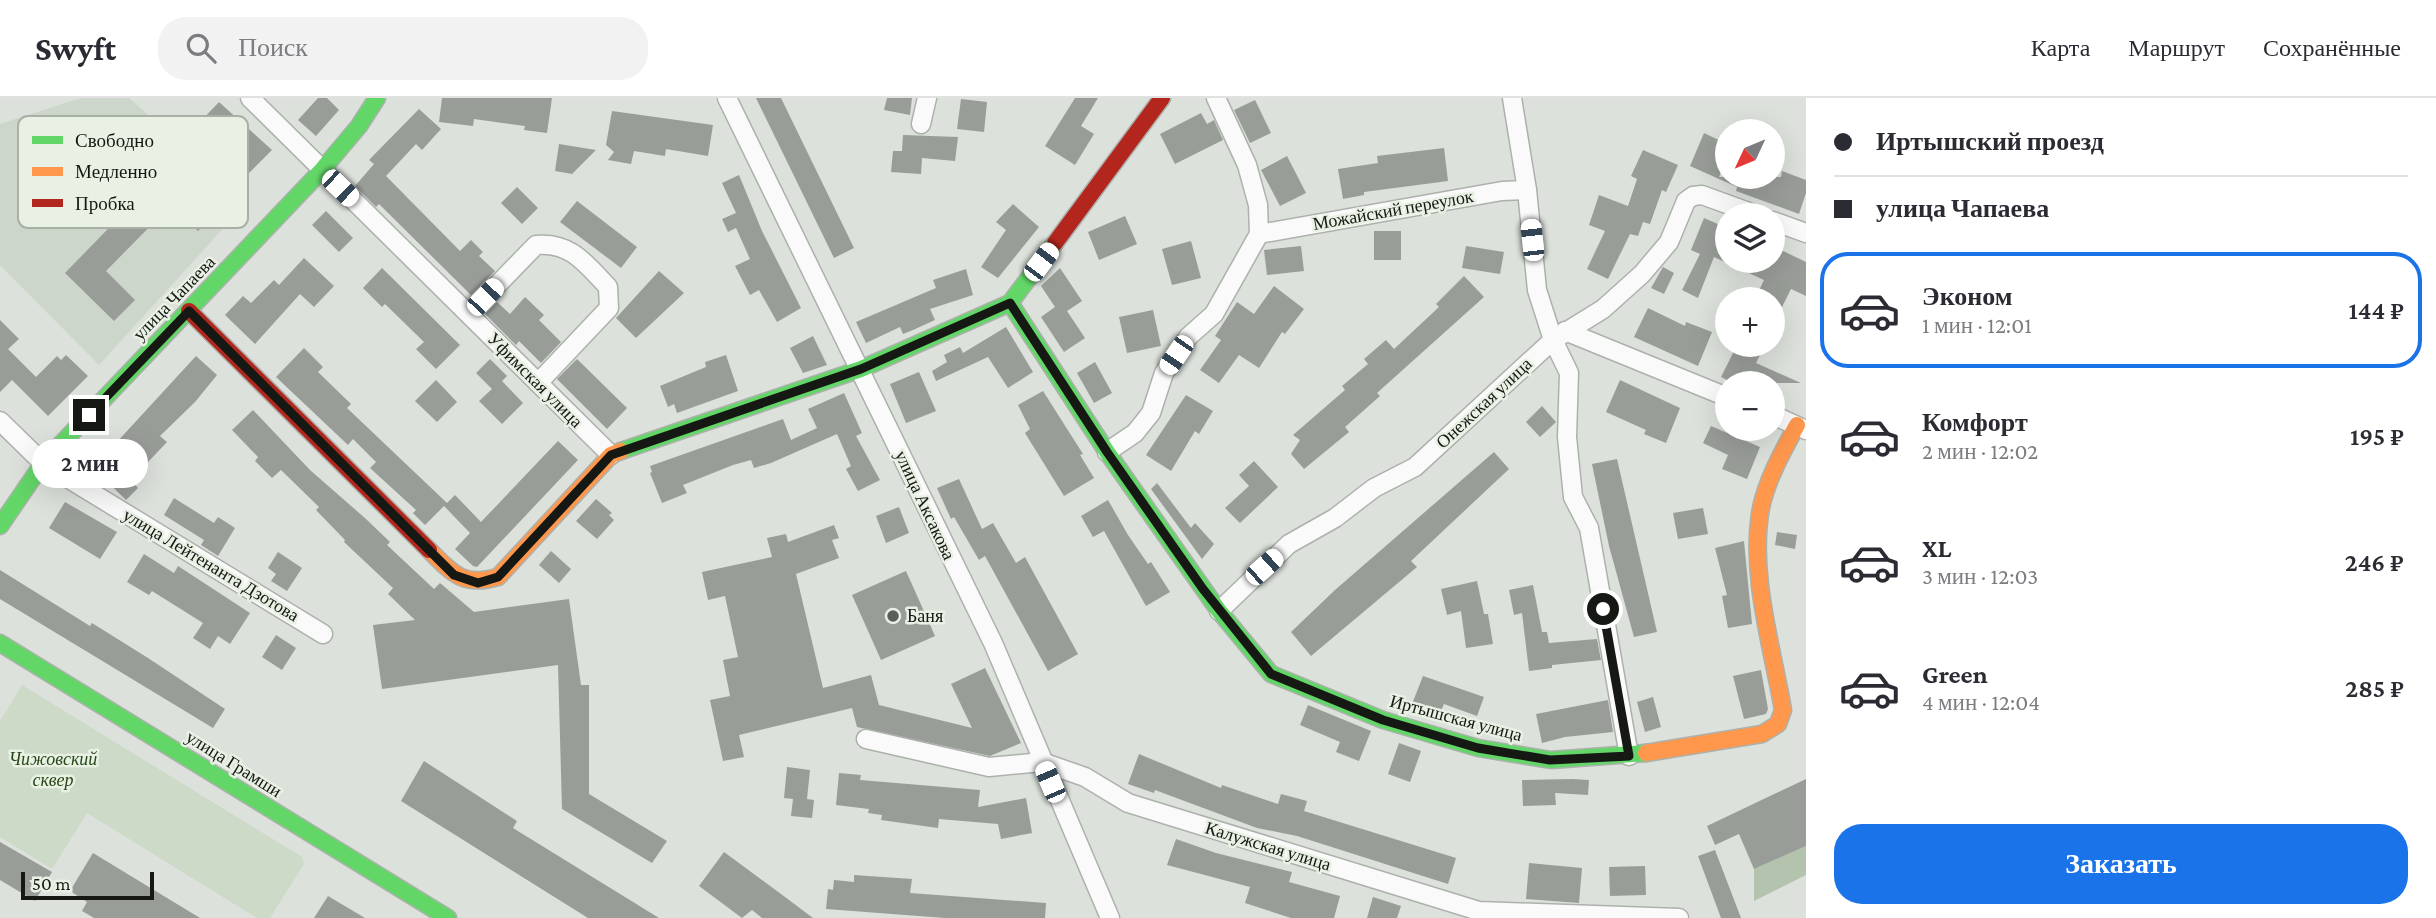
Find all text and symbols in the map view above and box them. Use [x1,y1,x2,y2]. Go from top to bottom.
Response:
search box [158,17,648,80]
icon: search [182,29,220,67]
text: Swyft [35,30,116,67]
text: Поиск [238,33,308,62]
text: Карта [2031,34,2090,61]
text: Маршрут [2128,34,2225,61]
text: Сохранённые [2263,34,2401,61]
legend [18,116,248,228]
north arrow [1715,119,1785,189]
map controls [1715,119,1785,441]
text: Иртышский проезд [1876,127,2104,156]
text: Свободно [75,130,154,151]
text: Медленно [75,161,157,182]
car [318,166,363,210]
street label: Можайский переулок [1311,186,1475,234]
text: Пробка [75,193,135,214]
text: улица Чапаева [1876,194,2049,223]
button: layers [1715,203,1785,273]
car [1520,218,1545,262]
car [1020,239,1063,285]
street label: улица Чапаева [129,252,219,344]
car [463,275,508,319]
icon: car [1838,279,1901,342]
text: Эконом [1922,282,2012,311]
button: + [1715,287,1785,357]
text: 144 ₽ [2348,296,2404,325]
text: 1 мин · 12:01 [1922,312,2032,338]
street label: Уфимская улица [483,328,587,432]
car [1156,332,1197,378]
street label: Онежская улица [1432,354,1536,452]
button: − [1715,371,1785,441]
route end [73,399,105,431]
icon: car [1838,405,1901,468]
text: Комфорт [1922,408,2028,437]
text: 195 ₽ [2350,422,2404,451]
text: 2 мин · 12:02 [1922,438,2038,464]
callout: 2 мин [31,440,147,488]
street label: улица Аксакова [891,447,959,563]
text: 2 мин [61,450,119,476]
street label: улица Лейтенанта Дзотова [120,505,303,625]
icon: car [1838,531,1901,594]
text: XL [1922,534,1951,563]
car [1242,545,1287,589]
text: 246 ₽ [2345,548,2404,577]
text: 3 мин · 12:03 [1922,563,2038,589]
route start [1587,593,1619,625]
place label: Баня [907,606,943,626]
marker: Баня [885,608,901,624]
icon: car [1838,657,1901,720]
text: Green [1922,660,1988,689]
text: 285 ₽ [2345,674,2404,703]
text: 4 мин · 12:04 [1922,689,2040,715]
street label: Иртышская улица [1388,691,1524,745]
street label: улица Грамши [182,727,286,802]
park label: Чижовский сквер [9,749,97,790]
car [1033,759,1068,805]
street label: Калужская улица [1203,817,1333,875]
button: Заказать [1834,824,2408,904]
scale bar [21,869,154,901]
text: 50 m [32,873,71,894]

